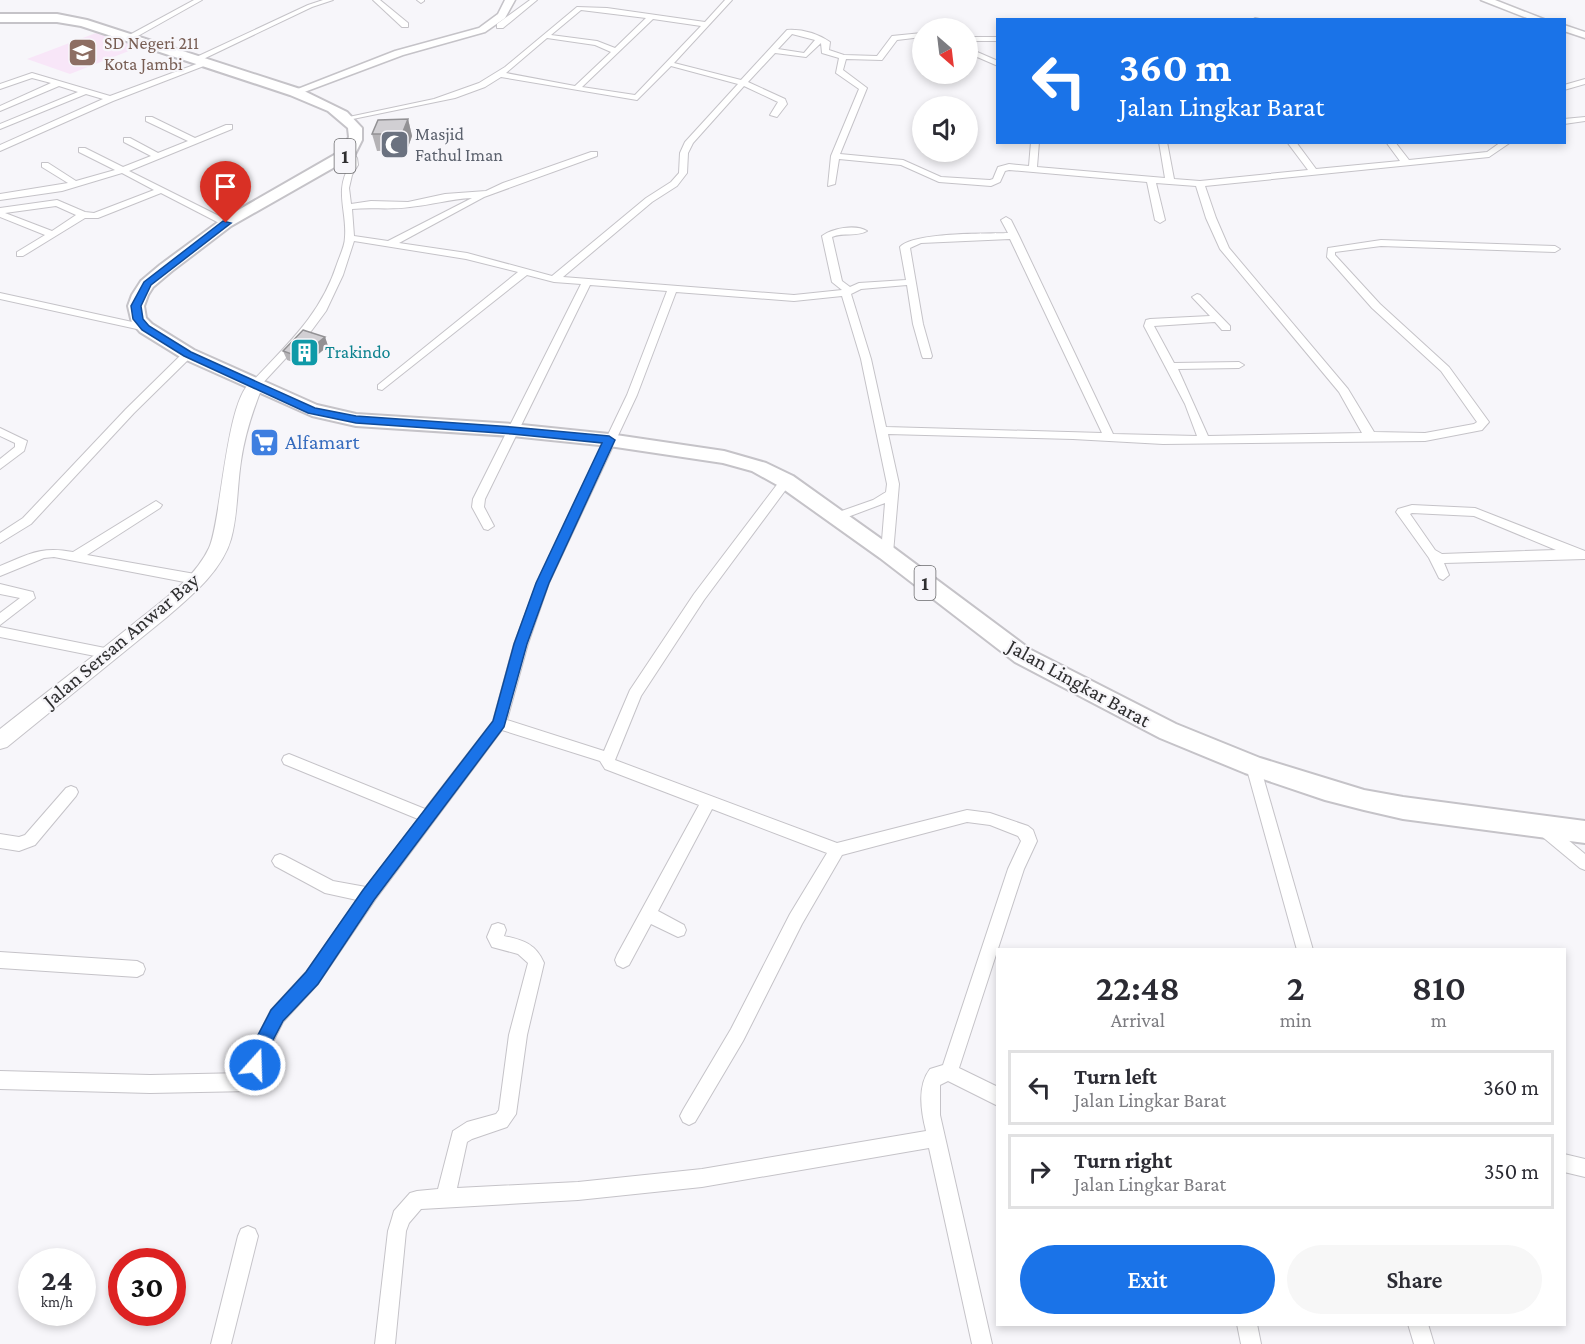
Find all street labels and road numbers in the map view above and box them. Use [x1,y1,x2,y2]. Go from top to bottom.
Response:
road number: 1 [334,139,356,173]
road number: 1 [914,566,936,600]
street label: Jalan Sersan Anwar Bay [37,568,204,714]
street label: Jalan Lingkar Barat [1002,633,1156,733]

